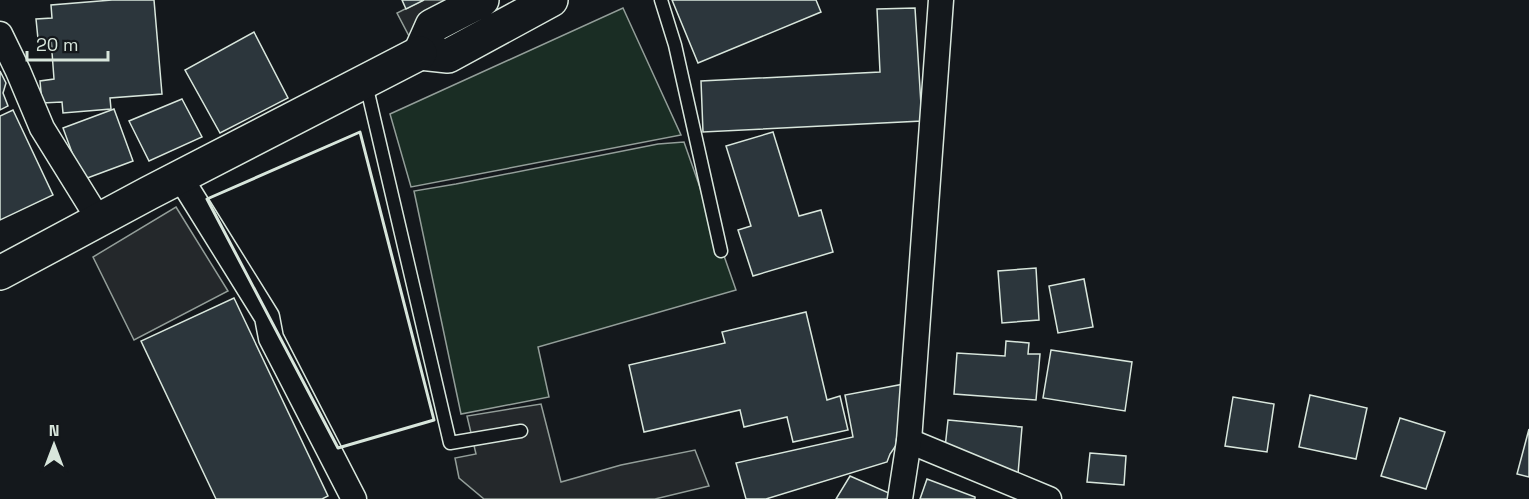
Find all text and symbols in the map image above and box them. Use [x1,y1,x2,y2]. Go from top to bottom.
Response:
scale bar [27,24,108,62]
text: 20 m [36,33,79,56]
north arrow [24,415,84,475]
text: N [49,420,59,441]

